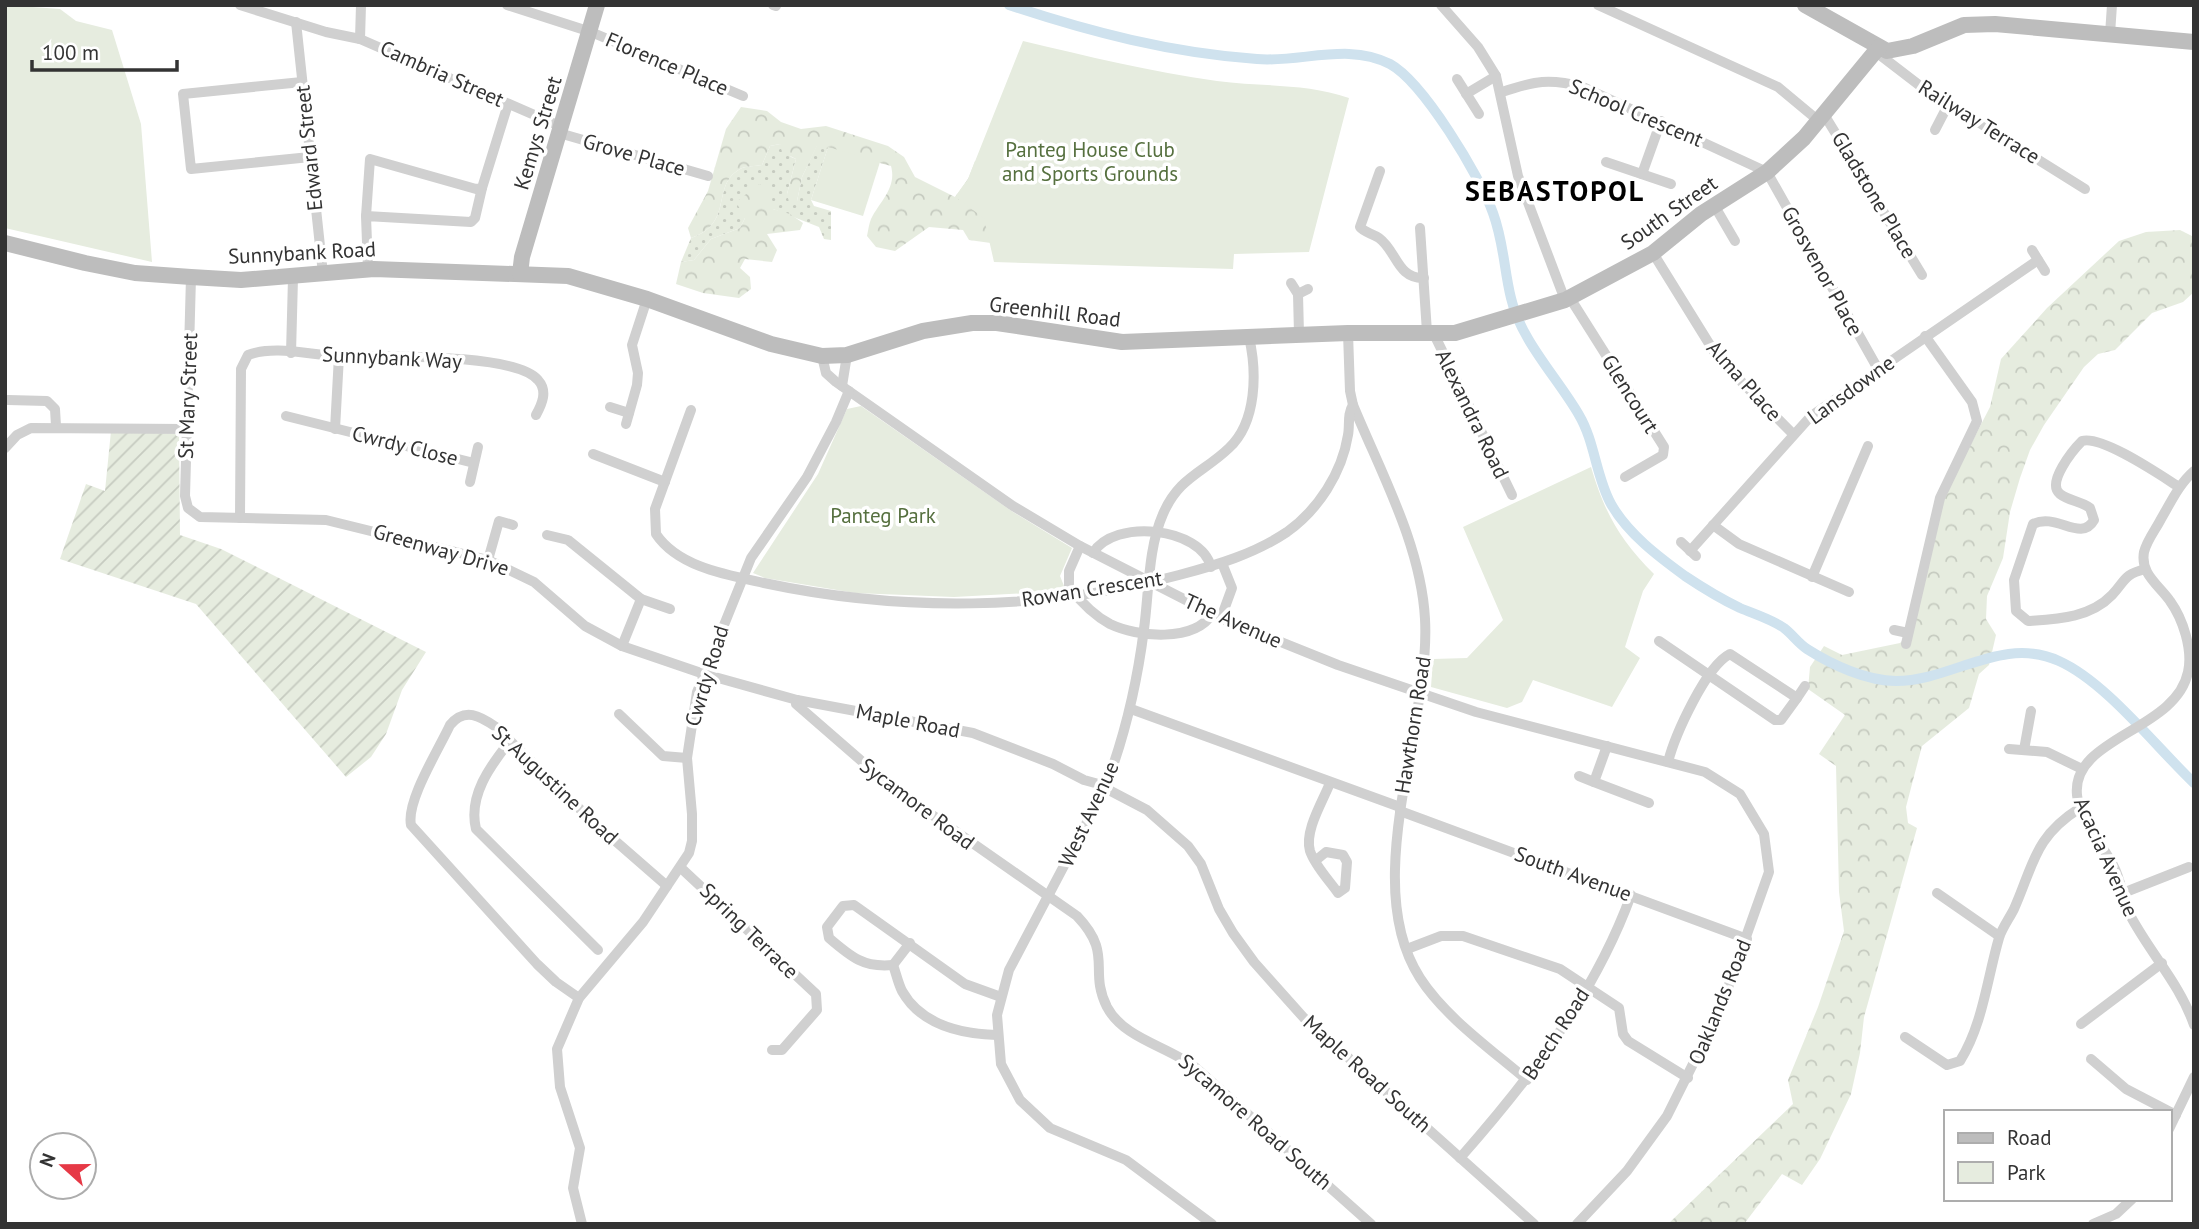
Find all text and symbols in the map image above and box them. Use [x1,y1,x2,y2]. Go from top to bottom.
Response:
street label: Florence Place [602,26,733,102]
scale bar [32,28,177,72]
street label: Cambria Street [376,34,508,113]
text: 100 m [42,39,99,66]
street label: School Crescent [1565,72,1707,153]
street label: Kemys Street [507,73,568,193]
street label: Railway Terrace [1913,73,2045,170]
street label: Edward Street [288,84,329,212]
street label: Gladstone Place [1826,126,1923,263]
street label: Grove Place [580,127,688,182]
park label: Panteg House Club and Sports Grounds [1002,136,1178,187]
street label: South Street [1615,170,1722,256]
district label: SEBASTOPOL [1465,172,1645,209]
street label: Grosvenor Place [1776,201,1869,340]
street label: Sunnybank Road [227,235,377,270]
street label: Greenhill Road [988,290,1122,333]
street label: St Mary Street [172,332,203,460]
street label: Alma Place [1701,335,1788,427]
street label: Sunnybank Way [321,340,463,375]
street label: Alexandra Road [1430,345,1515,483]
street label: Glencourt [1596,349,1665,438]
street label: Lansdowne [1802,349,1900,430]
street label: Cwrdy Close [349,419,461,472]
park label: Panteg Park [830,502,936,529]
street label: Greenway Drive [370,517,512,582]
street label: Rowan Crescent [1020,564,1164,613]
street label: The Avenue [1180,587,1286,654]
street label: Cwrdy Road [678,622,735,730]
street label: Hawthorn Road [1388,654,1437,795]
street label: Maple Road [854,697,962,744]
street label: St Augustine Road [486,719,624,850]
street label: Sycamore Road [855,752,980,856]
street label: West Avenue [1052,757,1125,871]
street label: Acacia Avenue [2068,793,2145,921]
street label: South Avenue [1511,840,1636,907]
street label: Spring Terrace [694,877,804,984]
street label: Oaklands Road [1682,935,1757,1069]
street label: Beech Road [1516,983,1595,1085]
street label: Maple Road South [1298,1009,1437,1138]
street label: Sycamore Road South [1173,1048,1338,1196]
legend [1944,1110,2171,1201]
text: Road [2007,1124,2051,1151]
north arrow [28,1131,98,1201]
text: N [34,1150,61,1170]
text: Park [2007,1159,2046,1186]

